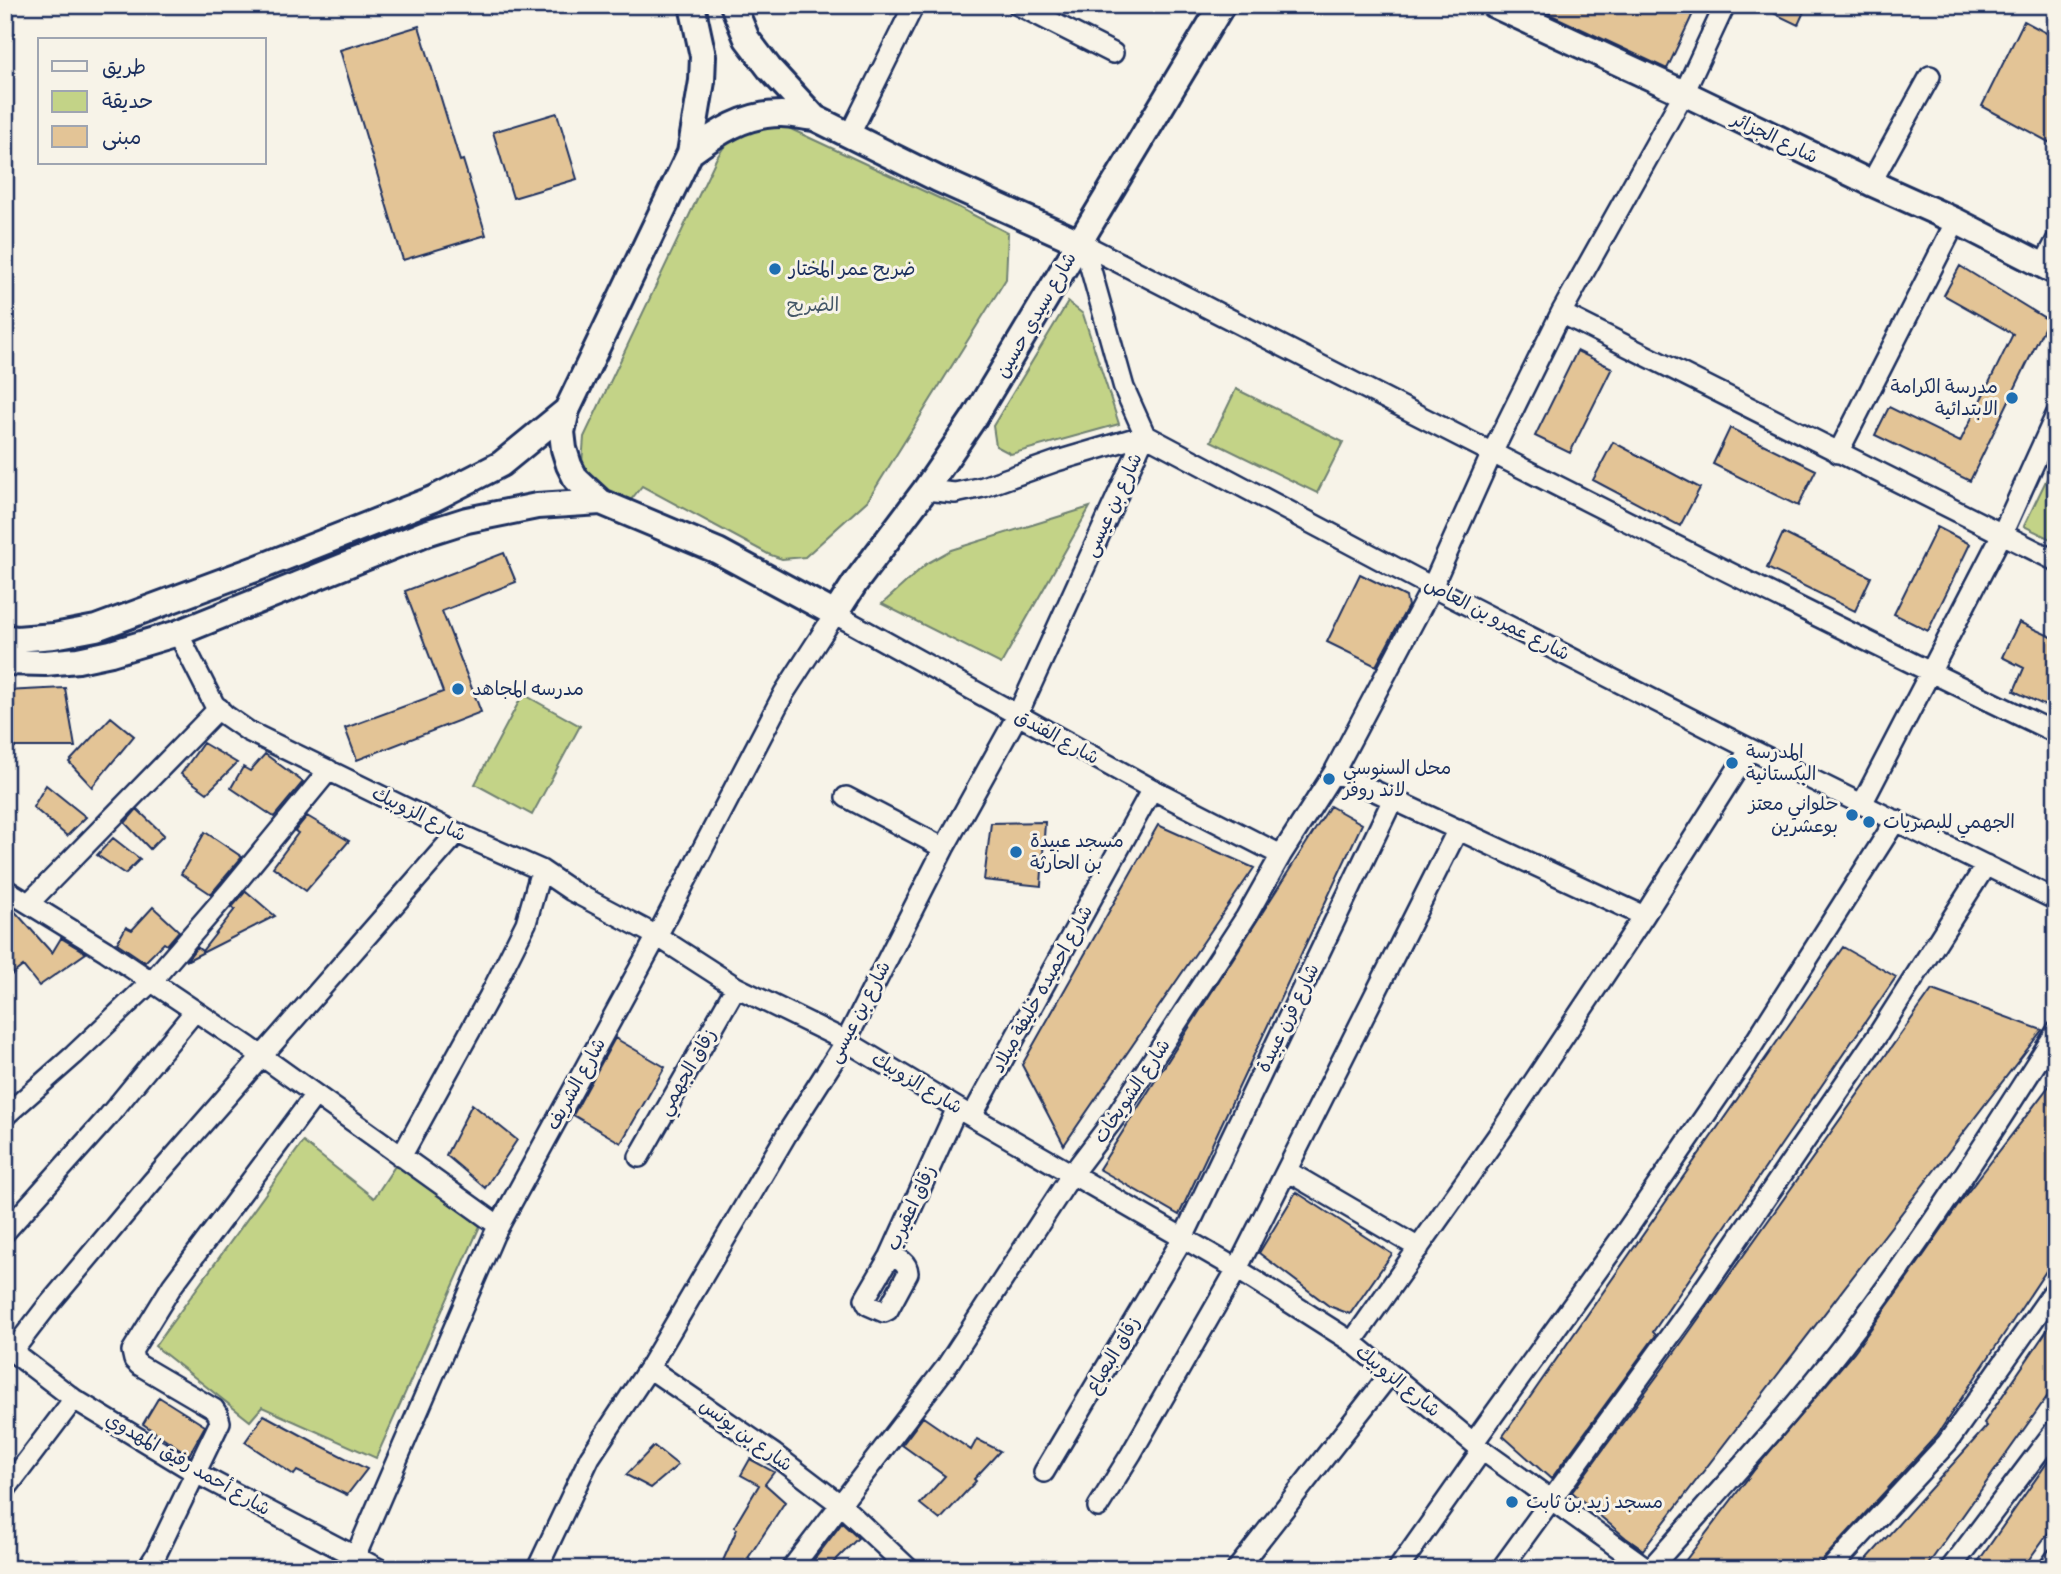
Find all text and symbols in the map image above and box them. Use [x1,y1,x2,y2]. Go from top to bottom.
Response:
legend [38,38,266,164]
text: طريق [102,54,146,81]
text: حديقة [102,88,153,115]
street label: شارع الجزائر [1726,106,1822,170]
text: مبنى [102,124,141,151]
street label: شارع سيدي حسين [990,248,1084,383]
place label: ضريح عمر المختار [787,257,916,281]
marker: ضريح عمر المختار [767,261,783,277]
park label: الضريح [787,293,839,317]
place label: مدرسة الكرامة الابتدائية [1891,375,1998,421]
marker: مدرسة الكرامة الابتدائية [2004,390,2020,406]
street label: شارع بن عيسى [1078,449,1148,561]
street label: شارع عمرو بن العاص [1420,572,1574,667]
place label: مدرسه المجاهد [472,677,584,701]
marker: مدرسه المجاهد [450,681,466,697]
street label: شارع الفندق [1010,704,1103,771]
place label: المدرسة البكستانية [1746,740,1817,786]
marker: المدرسة البكستانية [1724,755,1740,771]
place label: محل السنوسي لاند روفر [1341,756,1451,802]
marker: محل السنوسي لاند روفر [1321,771,1337,787]
street label: شارع الزوبيك [367,781,470,848]
place label: حلواني معتز بوعشرين [1747,792,1838,838]
marker: حلواني معتز بوعشرين [1844,807,1860,823]
place label: الجهمي للبصريات [1883,810,2015,838]
marker: الجهمي للبصريات [1861,814,1877,830]
place label: مسجد عبيدة بن الحارثة [1030,829,1124,875]
marker: مسجد عبيدة بن الحارثة [1008,844,1024,860]
street label: شارع احميده خليفة ميلاد [986,901,1099,1078]
street label: شارع بن عيسى [822,957,897,1068]
street label: شارع فرن عبيدة [1251,960,1326,1077]
street label: زقاق الجهمي [652,1024,725,1122]
street label: شارع الشريف [541,1034,612,1135]
street label: شارع الشويخات [1088,1034,1177,1148]
street label: شارع الزوبيك [867,1046,967,1120]
street label: زقاق اعقيرب [881,1161,941,1255]
street label: زقاق البعباع [1081,1312,1146,1399]
street label: شارع الزوبيك [1350,1340,1445,1423]
street label: شارع بن يونس [694,1393,797,1478]
street label: شارع أحمد رفيق المهدوي [100,1407,275,1523]
place label: مسجد زيد بن ثابت [1526,1490,1663,1514]
marker: مسجد زيد بن ثابت [1504,1494,1520,1510]

